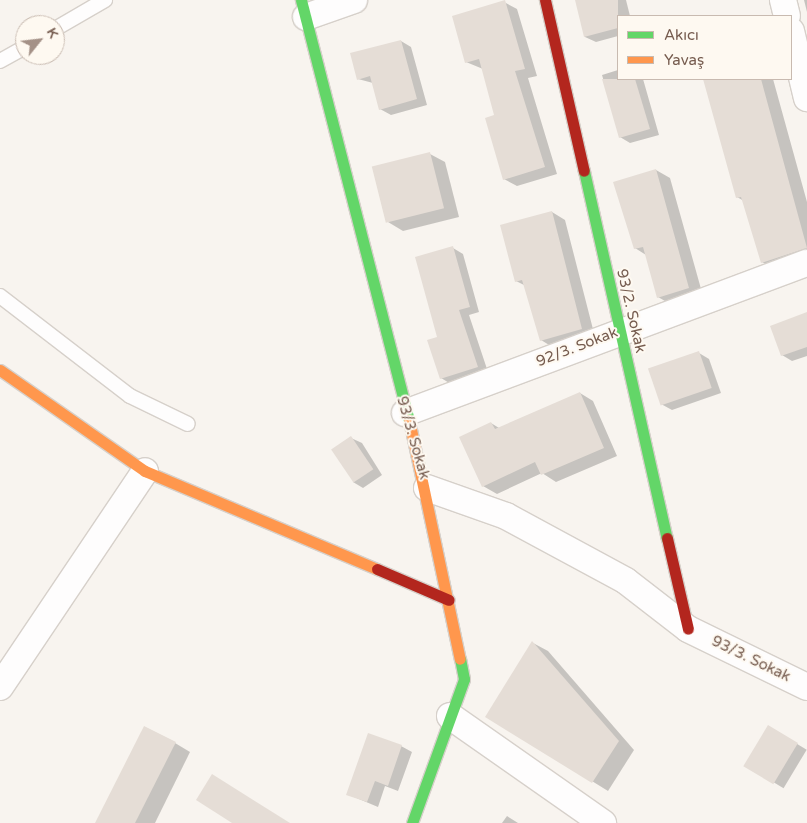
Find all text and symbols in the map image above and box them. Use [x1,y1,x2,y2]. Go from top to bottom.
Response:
north arrow [15,15,65,65]
legend [617,15,792,80]
text: K [43,25,62,41]
text: Akıcı [664,26,699,44]
text: Yavaş [664,51,704,69]
street label: 93/2. Sokak [613,267,649,355]
street label: 92/3. Sokak [534,323,620,371]
street label: 93/3. Sokak [393,394,433,482]
street label: 93/3. Sokak [709,632,793,686]

